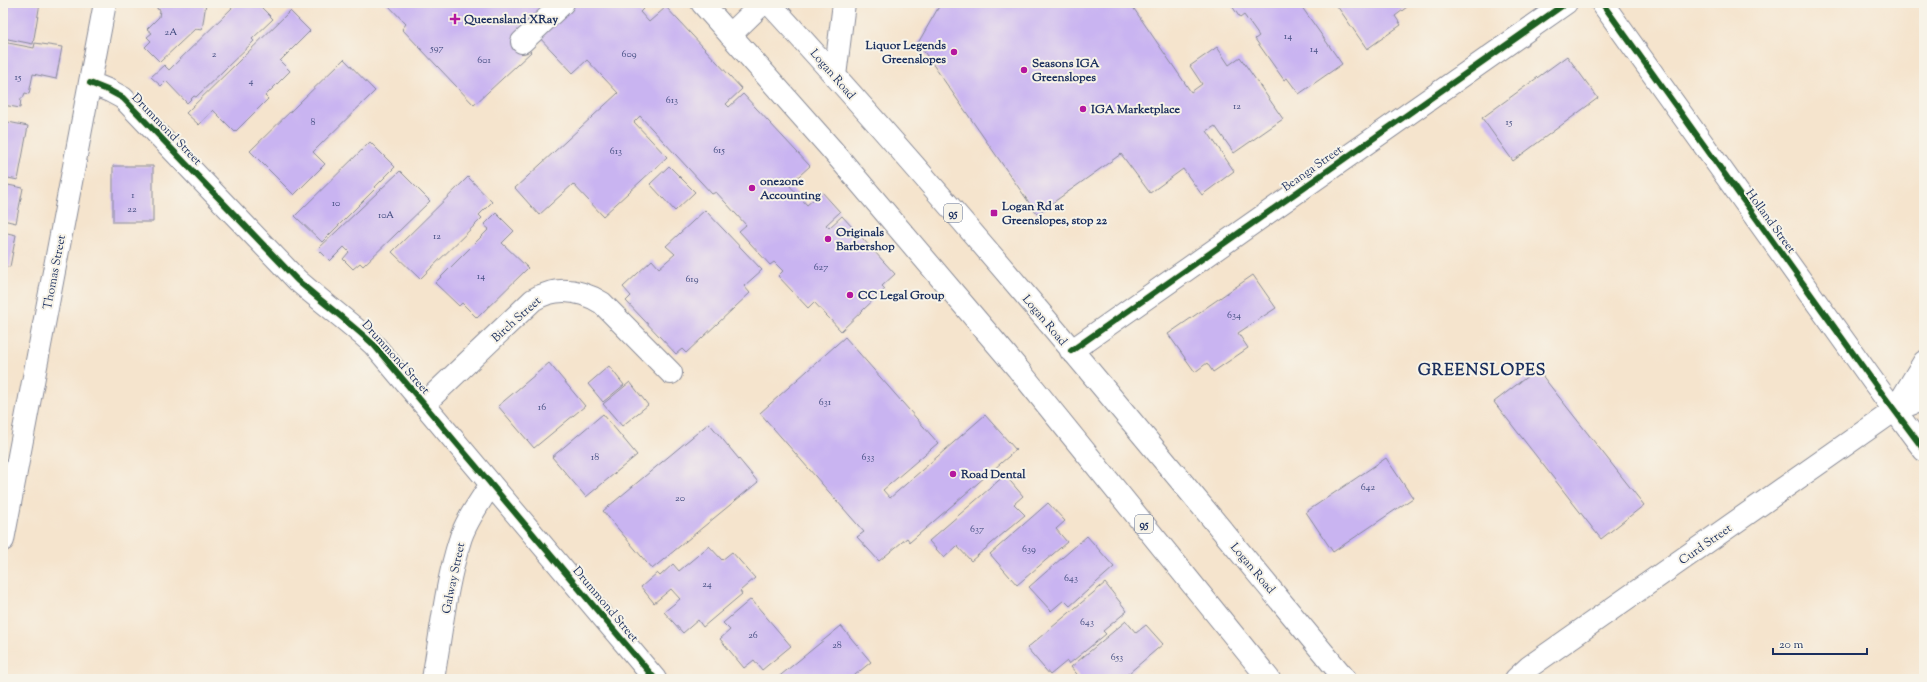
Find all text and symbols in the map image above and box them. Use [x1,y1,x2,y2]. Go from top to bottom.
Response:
place label: Queensland XRay [464,11,558,29]
marker: Queensland XRay [449,13,461,25]
house number: 2A [165,25,177,40]
house number: 14 [1284,29,1292,44]
place label: Liquor Legends Greenslopes [865,37,946,69]
house number: 597 [429,41,444,56]
house number: 14 [1310,42,1318,57]
street label: Logan Road [805,45,859,104]
house number: 2 [212,47,217,62]
house number: 609 [621,47,637,62]
marker: Liquor Legends Greenslopes [949,47,959,57]
house number: 601 [477,53,491,68]
place label: Seasons IGA Greenslopes [1032,55,1100,87]
marker: Seasons IGA Greenslopes [1019,65,1029,75]
house number: 15 [15,70,22,85]
house number: 4 [248,74,254,89]
street label: Drummond Street [127,89,206,170]
house number: 613 [666,93,678,108]
house number: 12 [1233,99,1241,114]
place label: IGA Marketplace [1090,101,1181,119]
marker: IGA Marketplace [1078,104,1088,114]
house number: 8 [311,115,316,130]
house number: 15 [1506,115,1513,130]
street label: Beanga Street [1278,141,1347,196]
house number: 615 [713,143,725,158]
house number: 613 [610,144,622,159]
place label: one2one Accounting [759,173,821,205]
marker: one2one Accounting [747,183,757,193]
street label: Holland Street [1741,186,1800,257]
house number: 1 [131,188,135,203]
house number: 10 [332,196,340,211]
place label: Logan Rd at Greenslopes, stop 22 [1001,198,1108,230]
house number: 22 [127,202,137,217]
road number: 95 [944,204,962,222]
house number: 10A [378,208,394,223]
marker: Logan Rd at Greenslopes, stop 22 [989,208,999,218]
place label: Originals Barbershop [835,224,895,256]
house number: 12 [433,229,441,244]
street label: Thomas Street [39,233,71,311]
marker: Originals Barbershop [823,234,833,244]
house number: 627 [814,260,828,275]
house number: 14 [477,269,485,284]
house number: 619 [685,272,699,287]
place label: CC Legal Group [858,287,945,305]
marker: CC Legal Group [845,290,855,300]
street label: Logan Road [1017,291,1071,350]
street label: Birch Street [488,293,545,347]
house number: 634 [1227,308,1241,323]
street label: Drummond Street [357,317,434,399]
district label: GREENSLOPES [1418,360,1546,383]
house number: 631 [819,395,832,410]
house number: 16 [538,400,546,415]
house number: 18 [591,450,599,465]
house number: 633 [861,450,875,465]
place label: Road Dental [960,466,1026,484]
marker: Road Dental [948,469,958,479]
house number: 642 [1361,480,1376,495]
house number: 20 [675,491,685,506]
road number: 95 [1135,515,1153,533]
street label: Curd Street [1675,520,1736,570]
house number: 637 [970,522,984,537]
street label: Logan Road [1225,539,1279,598]
street label: Galway Street [438,541,470,616]
house number: 639 [1022,542,1036,557]
street label: Drummond Street [568,563,643,647]
house number: 643 [1064,571,1078,586]
house number: 24 [702,577,712,592]
house number: 643 [1080,615,1094,630]
house number: 26 [748,628,758,643]
scale bar [1773,630,1867,656]
text: 20 m [1779,636,1804,654]
house number: 28 [832,638,842,653]
house number: 653 [1111,650,1123,665]

